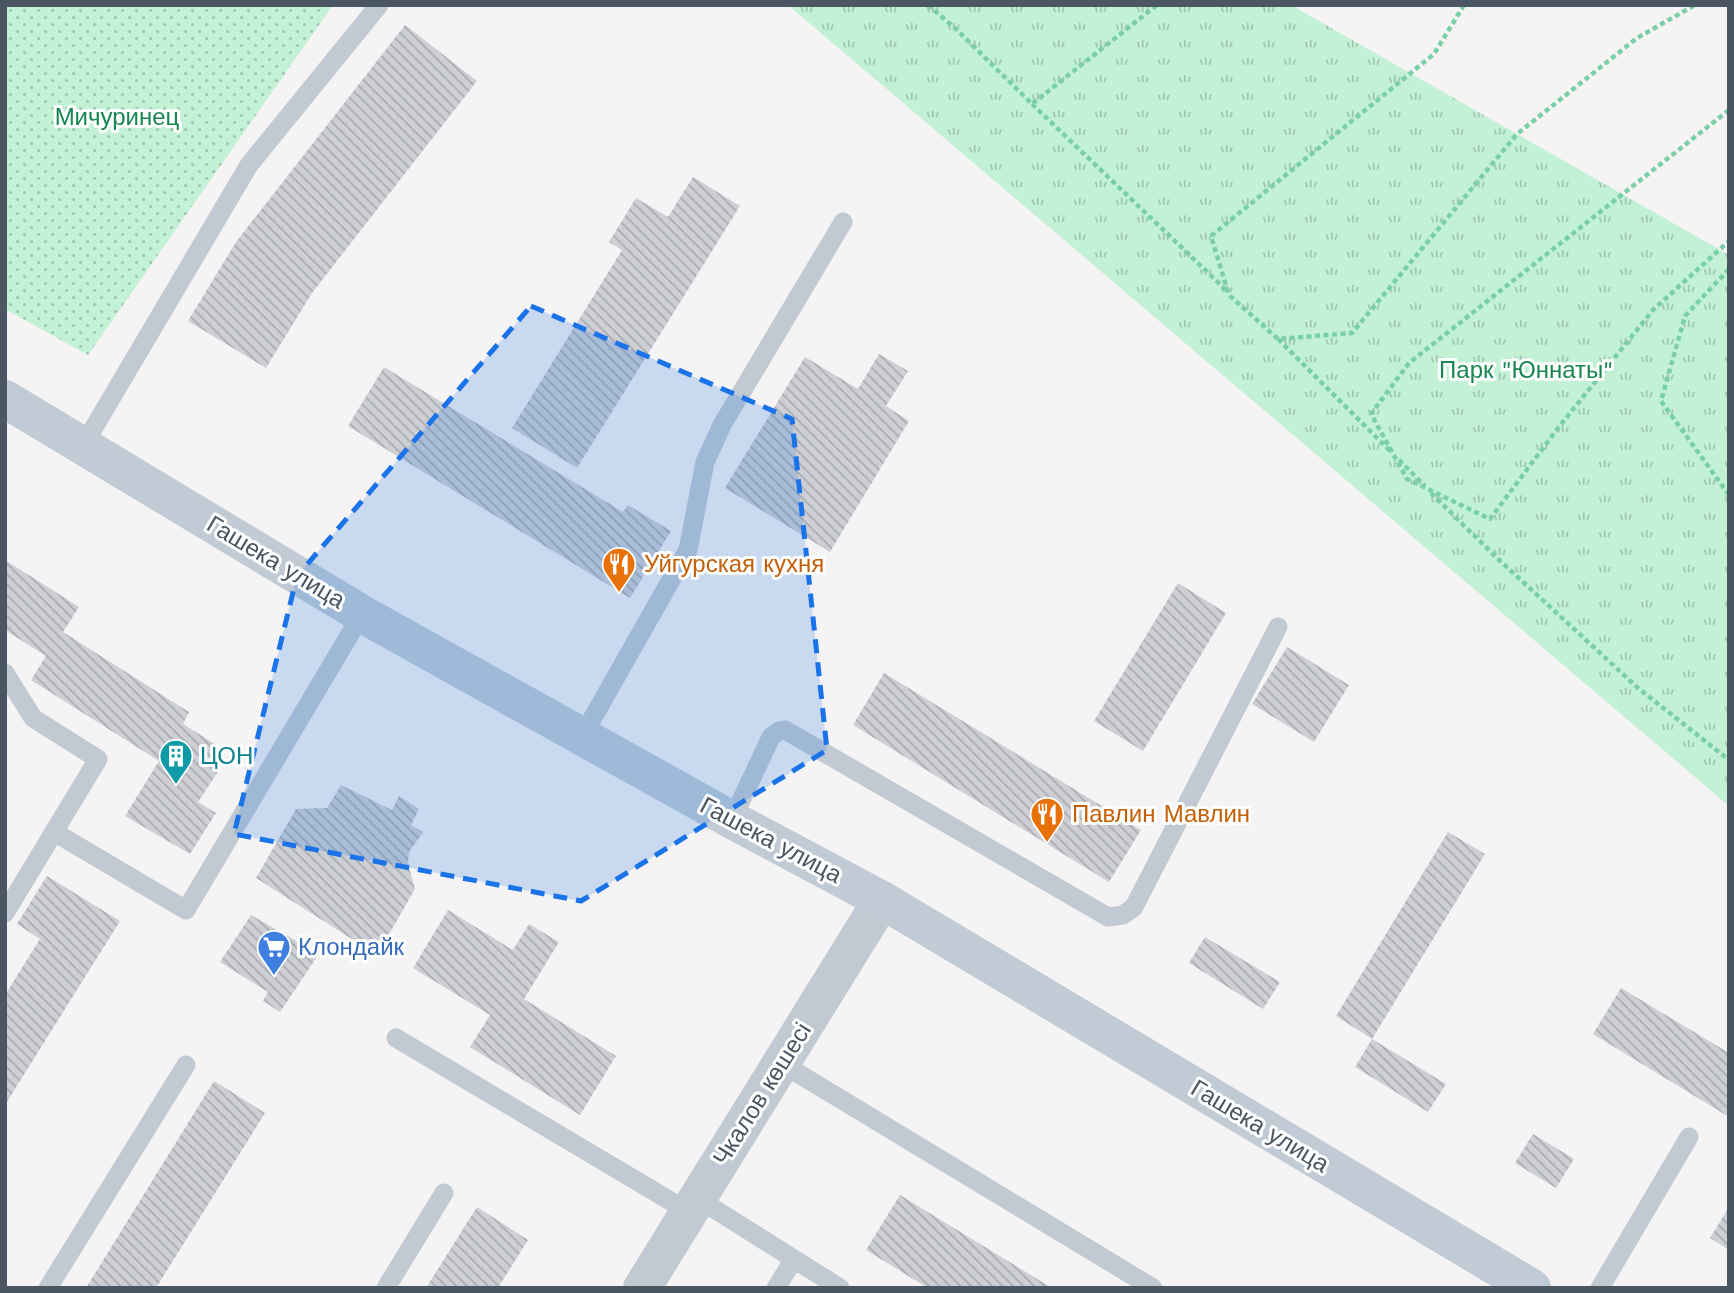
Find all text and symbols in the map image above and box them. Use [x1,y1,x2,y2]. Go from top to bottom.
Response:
park label: Мичуринец [55,103,180,131]
park label: Парк "Юннаты" [1439,356,1613,384]
street label: Гашека улица [202,510,351,615]
restaurant icon: Уйгурская кухня [600,545,638,594]
place label: Уйгурская кухня [644,550,824,578]
building icon: ЦОН [157,737,195,786]
place label: ЦОН [200,742,253,770]
street label: Гашека улица [695,791,847,889]
restaurant icon: Павлин Мавлин [1028,795,1066,844]
place label: Павлин Мавлин [1072,800,1250,828]
supermarket icon: Клондайк [255,928,293,977]
place label: Клондайк [298,933,405,961]
street label: Чкалов көшесі [707,1018,817,1170]
street label: Гашека улица [1186,1074,1335,1179]

